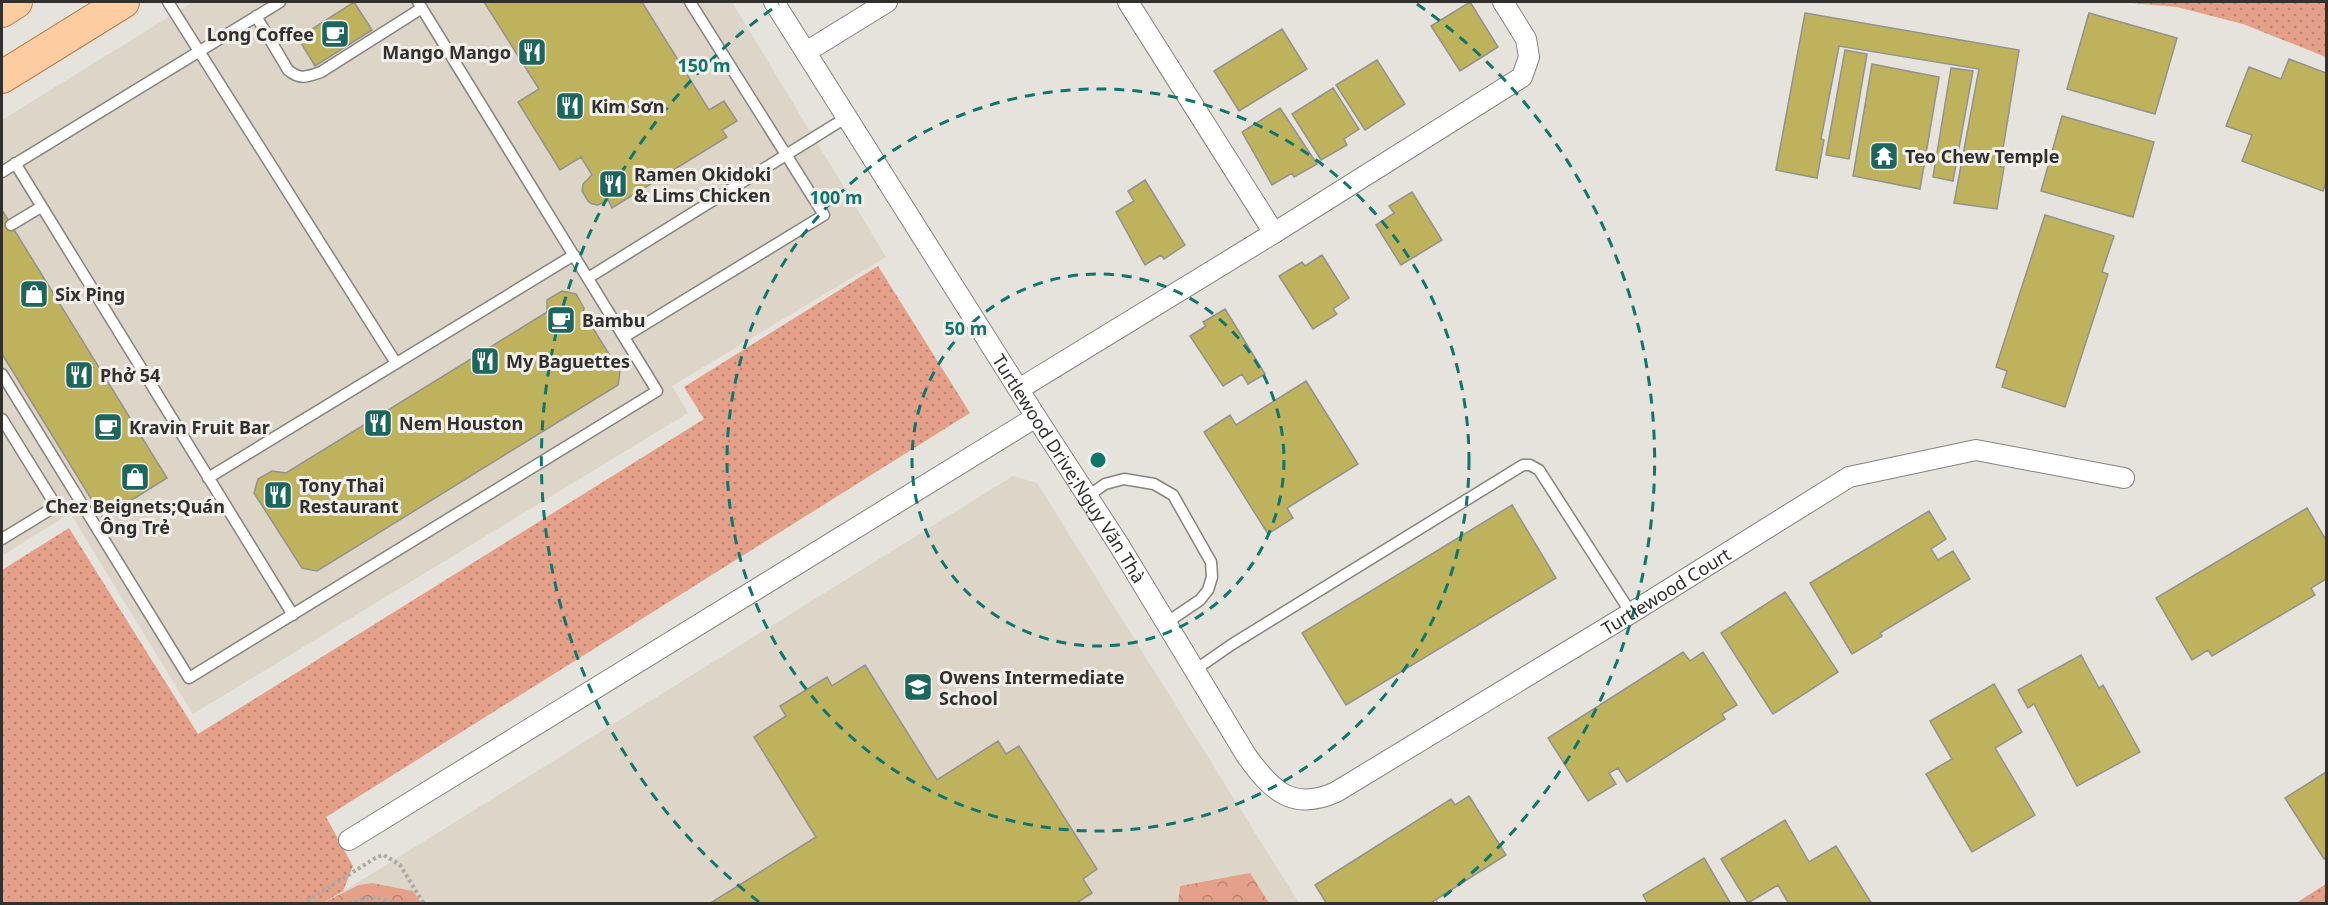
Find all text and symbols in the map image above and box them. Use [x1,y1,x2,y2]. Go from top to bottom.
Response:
cafe icon: Long Coffee [319,18,351,50]
place label: Long Coffee [207,22,314,46]
restaurant icon: Mango Mango [516,36,548,68]
place label: Mango Mango [382,40,511,64]
text: 150 m [677,53,731,77]
restaurant icon: Kim Sơn [554,90,586,122]
place label: Kim Sơn [591,94,664,118]
temple icon: Teo Chew Temple [1868,140,1900,172]
place label: Teo Chew Temple [1905,144,2059,168]
place label: Ramen Okidoki & Lims Chicken [634,162,771,207]
restaurant icon: Ramen Okidoki & Lims Chicken [597,168,629,200]
text: 100 m [809,185,863,209]
shop icon: Six Ping [18,278,50,310]
place label: Six Ping [55,282,125,306]
cafe icon: Bambu [545,304,577,336]
place label: Bambu [582,308,645,332]
text: 50 m [945,316,987,340]
restaurant icon: My Baguettes [469,345,501,377]
place label: My Baguettes [506,349,630,373]
street label: Turtlewood Drive;Ngụy Văn Thà [987,349,1151,587]
restaurant icon: Phở 54 [63,359,95,391]
place label: Phở 54 [100,363,160,387]
restaurant icon: Nem Houston [362,407,394,439]
cafe icon: Kravin Fruit Bar [92,411,124,443]
place label: Nem Houston [399,411,523,435]
place label: Kravin Fruit Bar [129,415,270,439]
centre of rings [1088,450,1108,470]
shop icon: Chez Beignets;Quán Ông Trẻ [119,461,151,493]
place label: Tony Thai Restaurant [299,473,399,518]
restaurant icon: Tony Thai Restaurant [262,479,294,511]
place label: Chez Beignets;Quán Ông Trẻ [45,494,225,539]
street label: Turtlewood Court [1597,542,1735,640]
place label: Owens Intermediate School [939,665,1125,710]
school or university icon: Owens Intermediate School [902,671,934,703]

